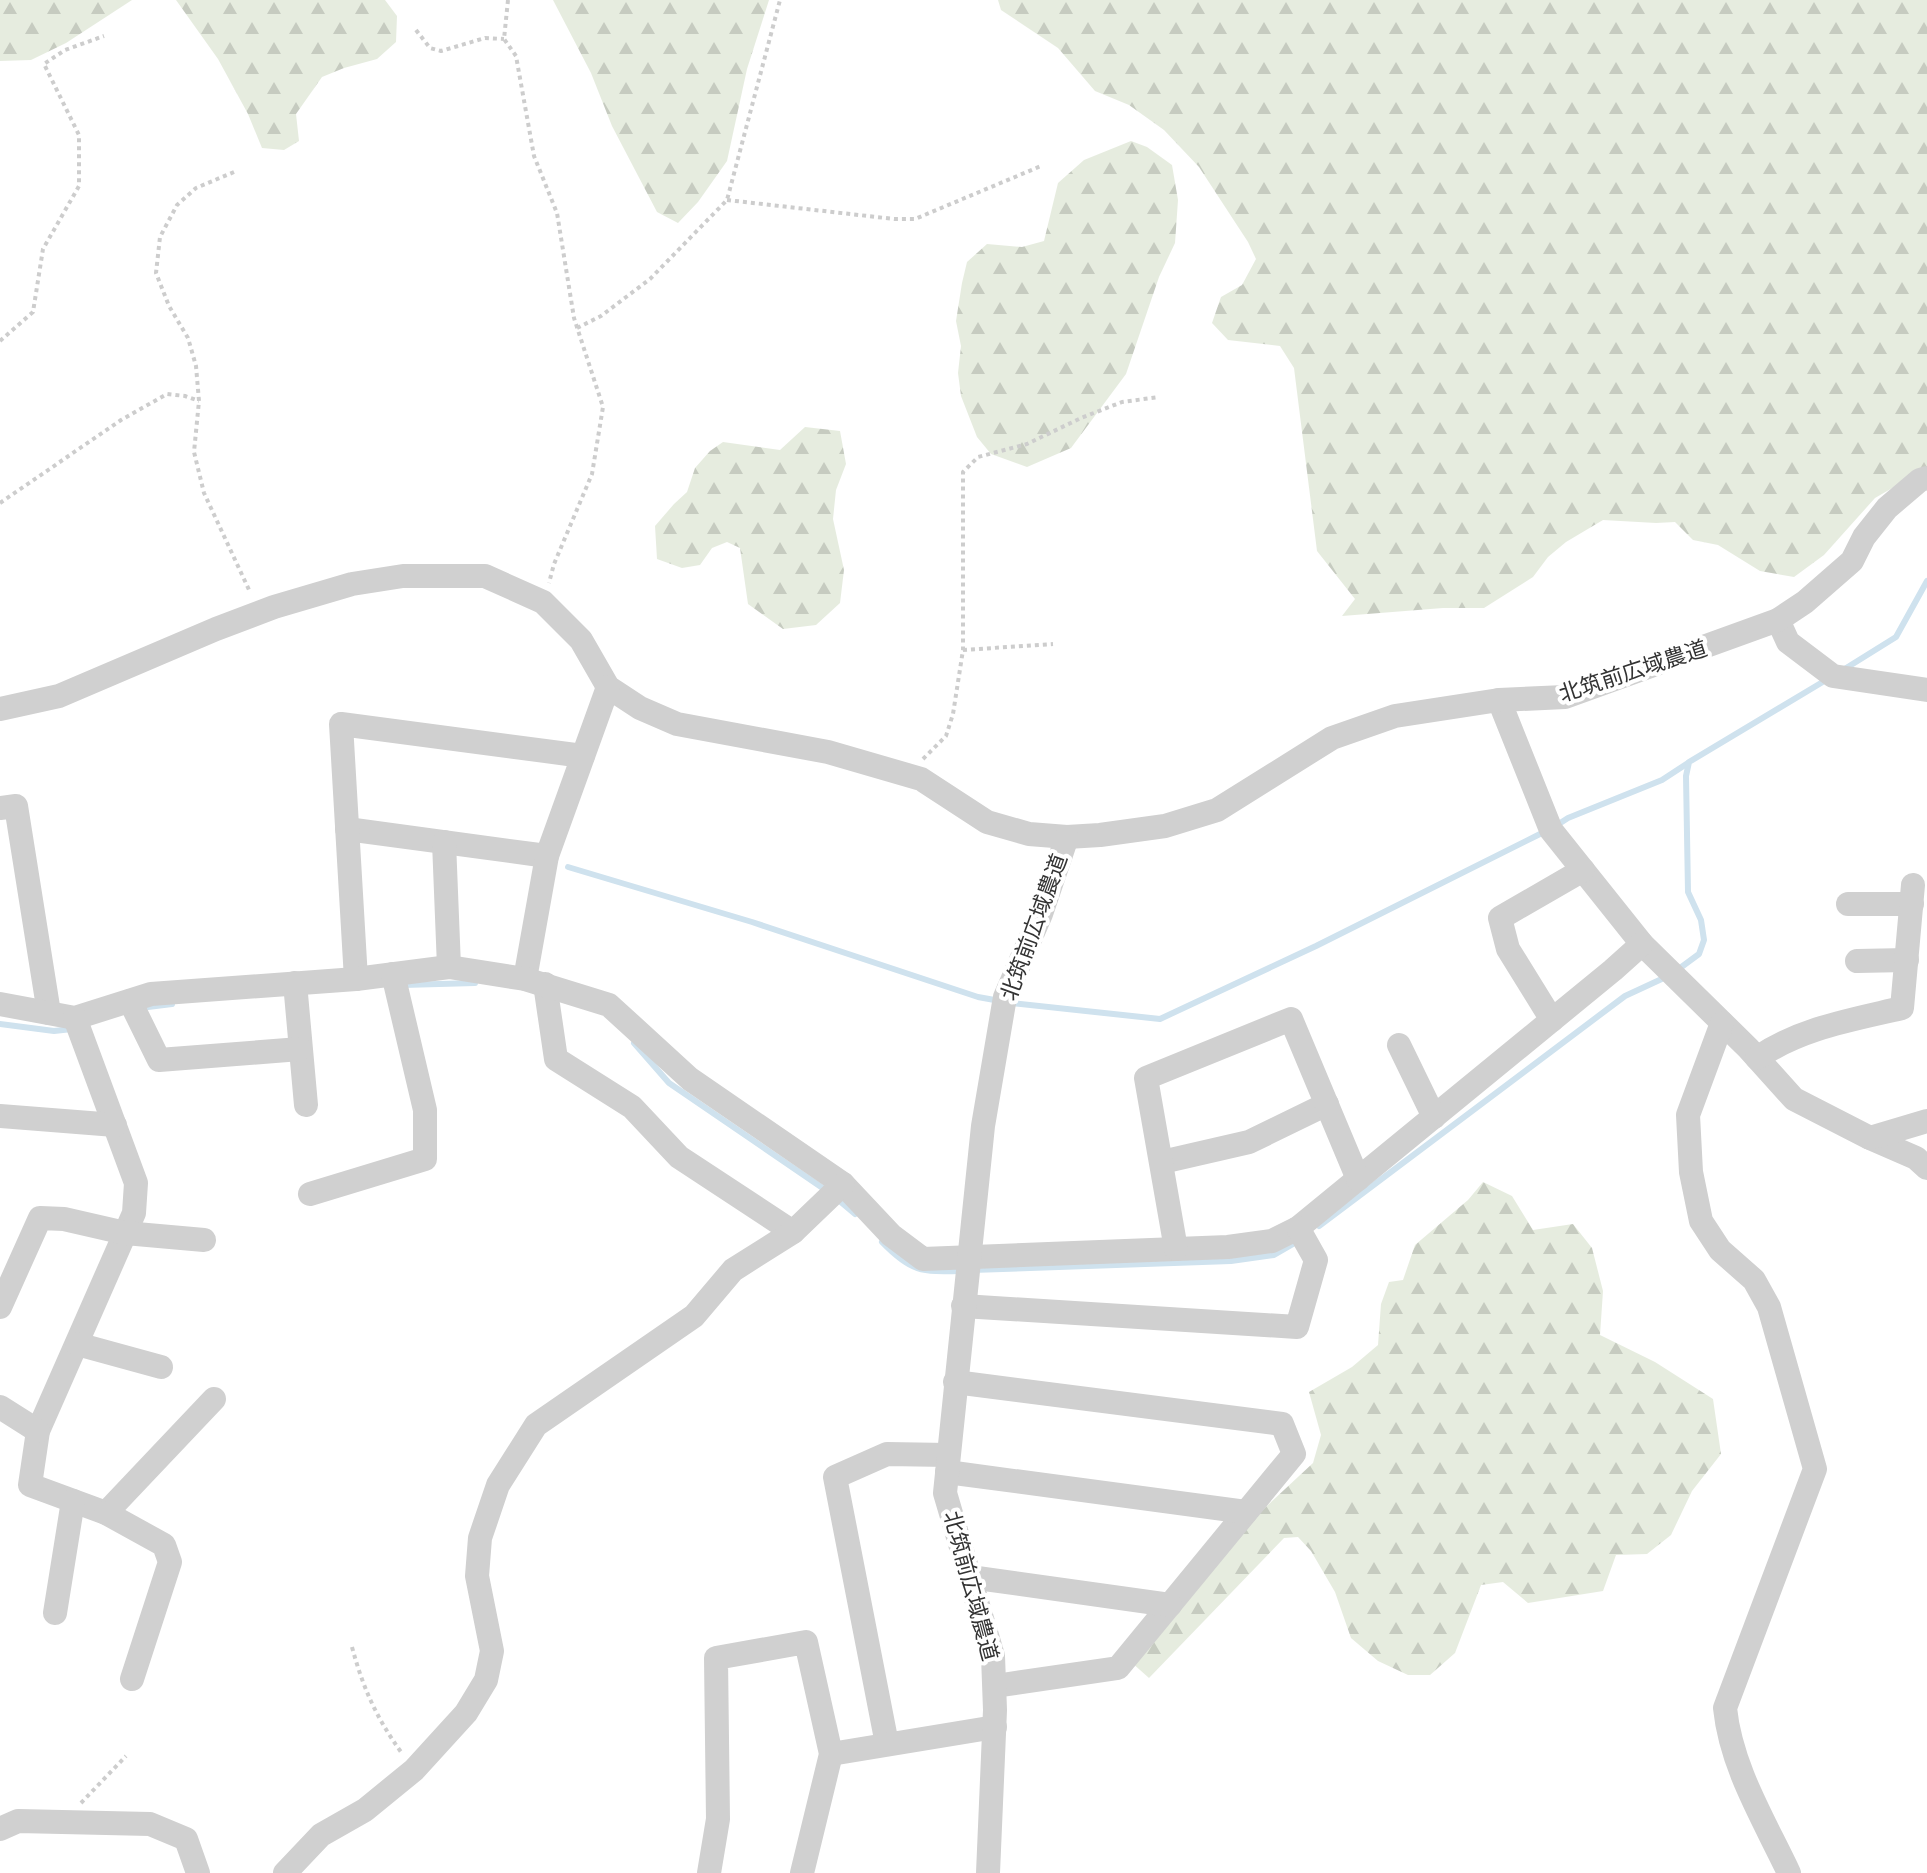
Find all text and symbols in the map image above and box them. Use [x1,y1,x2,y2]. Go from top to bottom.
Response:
street label: 北筑前広域農道 [1556,635,1710,707]
street label: 北筑前広域農道 [996,850,1072,1004]
street label: 北筑前広域農道 [939,1508,1003,1664]

